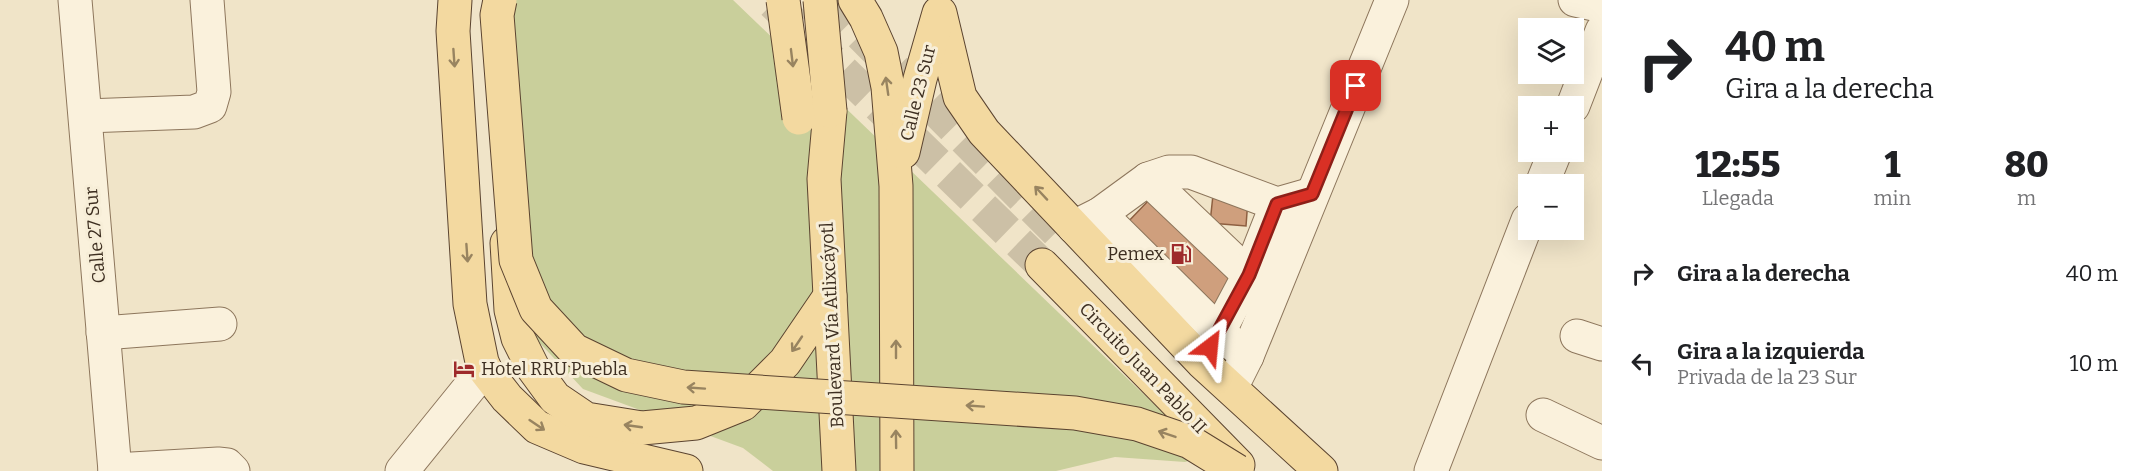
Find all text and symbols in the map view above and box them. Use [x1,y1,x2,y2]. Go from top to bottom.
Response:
map controls [1518,18,1584,240]
button: layers [1518,18,1584,84]
text: 40 m [1725,22,1825,72]
icon: right [1626,24,1704,102]
street label: Calle 23 Sur [895,43,941,143]
one-way arrow [787,47,798,67]
one-way arrow [449,48,460,68]
pin [1330,60,1381,111]
icon: arrive [1339,69,1372,102]
text: Gira a la derecha [1725,73,1934,105]
one-way arrow [881,76,892,96]
button: + [1518,96,1584,162]
text: 12:55 [1695,143,1780,187]
text: 1 [1884,143,1900,187]
text: 80 [2004,143,2049,187]
button: − [1518,174,1584,240]
street label: Calle 27 Sur [80,186,110,284]
one-way arrow [1035,186,1049,201]
text: Llegada [1702,186,1774,210]
text: min [1874,186,1911,210]
text: m [2017,186,2036,210]
street label: Boulevard Vía Atlixcáyotl [816,222,848,428]
one-way arrow [461,242,472,262]
fuel station icon: Pemex [1169,242,1193,266]
place label: Pemex [1107,243,1164,265]
icon: right [1626,257,1659,290]
text: Gira a la derecha [1677,260,1850,287]
text: 40 m [2066,260,2118,287]
street label: Circuito Juan Pablo II [1075,298,1211,438]
position arrow [1178,315,1242,379]
one-way arrow [791,336,804,353]
text: Gira a la izquierda [1677,338,1865,365]
one-way arrow [890,339,902,359]
icon: left [1626,347,1659,380]
text: 10 m [2070,350,2118,377]
hotel icon: Hotel RRU Puebla [452,357,476,381]
place label: Hotel RRU Puebla [481,358,628,380]
text: Privada de la 23 Sur [1677,365,1857,389]
one-way arrow [687,382,707,393]
one-way arrow [965,401,985,412]
one-way arrow [529,418,546,431]
one-way arrow [624,421,644,432]
one-way arrow [1158,428,1177,439]
one-way arrow [890,430,902,450]

